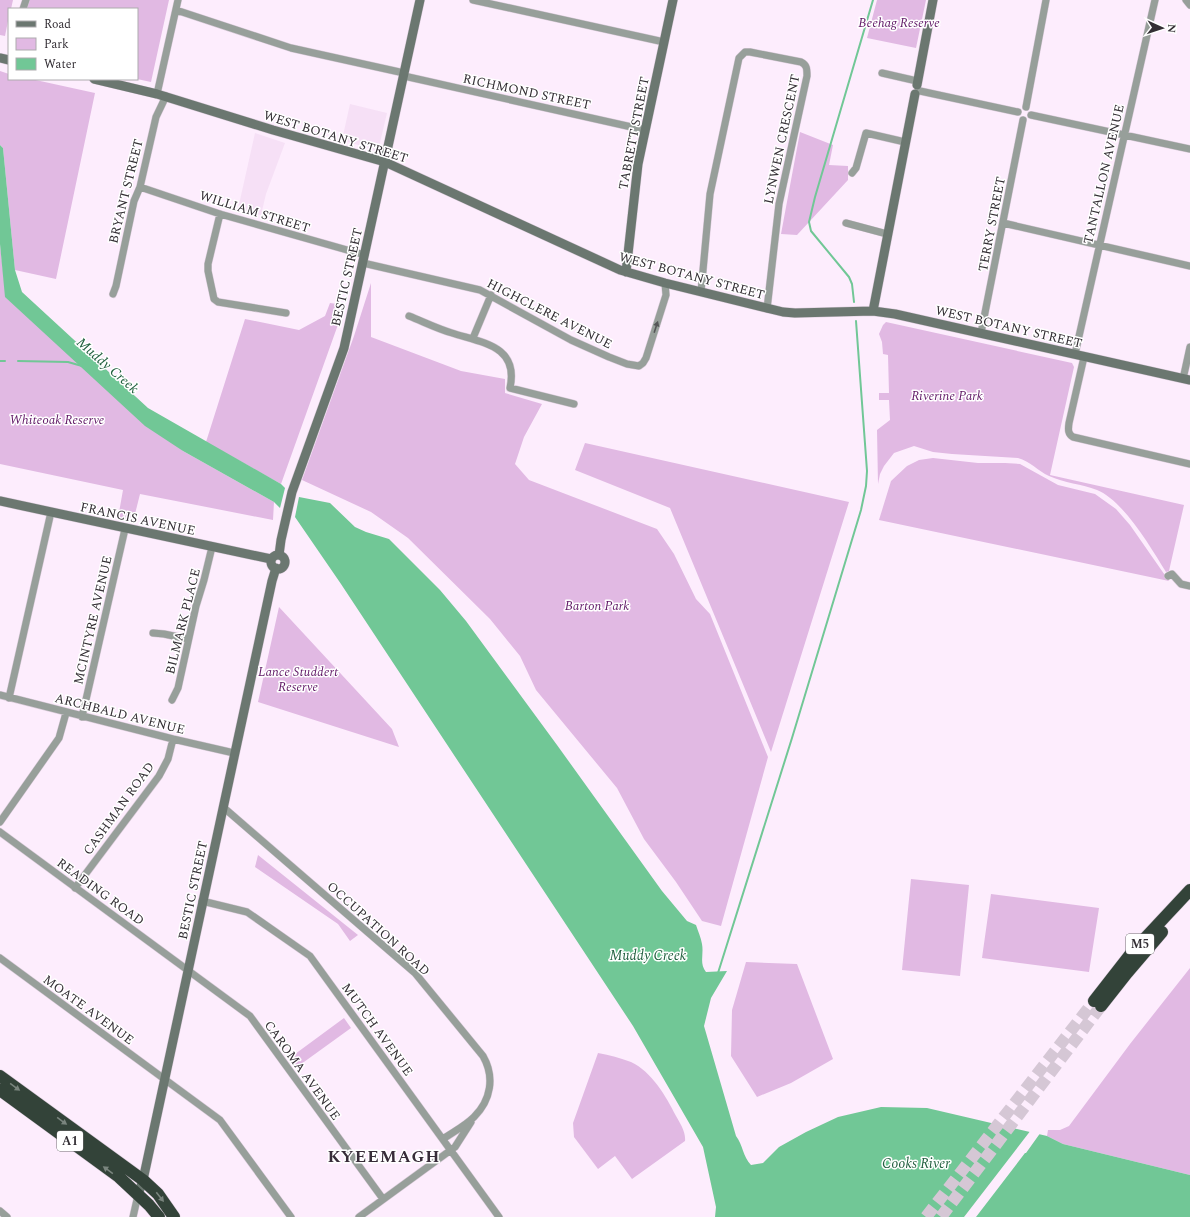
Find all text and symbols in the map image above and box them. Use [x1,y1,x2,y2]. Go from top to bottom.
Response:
legend [8,8,138,80]
north arrow [1142,8,1182,48]
park label: Beehag Reserve [858,13,940,33]
text: Road [44,15,71,34]
text: N [1163,24,1180,33]
text: Park [44,35,69,54]
text: Water [44,55,76,74]
street label: RICHMOND STREET [461,69,593,115]
street label: LYNWEN CRESCENT [758,72,806,206]
street label: TABRETT STREET [613,75,655,191]
street label: TANTALLON AVENUE [1078,102,1130,246]
street label: WEST BOTANY STREET [261,105,411,169]
street label: BRYANT STREET [103,137,149,246]
street label: TERRY STREET [973,175,1011,274]
street label: WILLIAM STREET [197,186,313,238]
street label: BESTIC STREET [326,226,368,328]
street label: WEST BOTANY STREET [617,247,767,305]
street label: HIGHCLERE AVENUE [483,274,616,354]
street label: WEST BOTANY STREET [933,300,1084,354]
one-way arrow [653,320,659,332]
water label: Muddy Creek [72,332,144,399]
park label: Riverine Park [911,386,983,406]
park label: Whiteoak Reserve [10,410,105,430]
street label: FRANCIS AVENUE [78,497,197,541]
street label: MCINTYRE AVENUE [68,554,118,687]
street label: BILMARK PLACE [160,566,206,676]
park label: Barton Park [565,596,629,616]
park label: Lance Studdert Reserve [258,662,339,697]
street label: ARCHBALD AVENUE [52,688,187,740]
street label: CASHMAN ROAD [78,758,159,859]
street label: BESTIC STREET [173,839,213,941]
street label: READING ROAD [52,853,148,930]
street label: OCCUPATION ROAD [322,877,434,981]
road number: M5 [1126,934,1154,954]
water label: Muddy Creek [610,945,687,966]
street label: MOATE AVENUE [39,970,138,1050]
street label: MUTCH AVENUE [337,979,418,1080]
street label: CAROMA AVENUE [259,1016,345,1125]
one-way arrow [10,1083,21,1091]
one-way arrow [57,1117,68,1125]
road number: A1 [57,1131,83,1151]
district label: KYEEMAGH [327,1144,441,1170]
water label: Cooks River [882,1153,950,1174]
one-way arrow [103,1165,114,1174]
one-way arrow [155,1192,164,1203]

